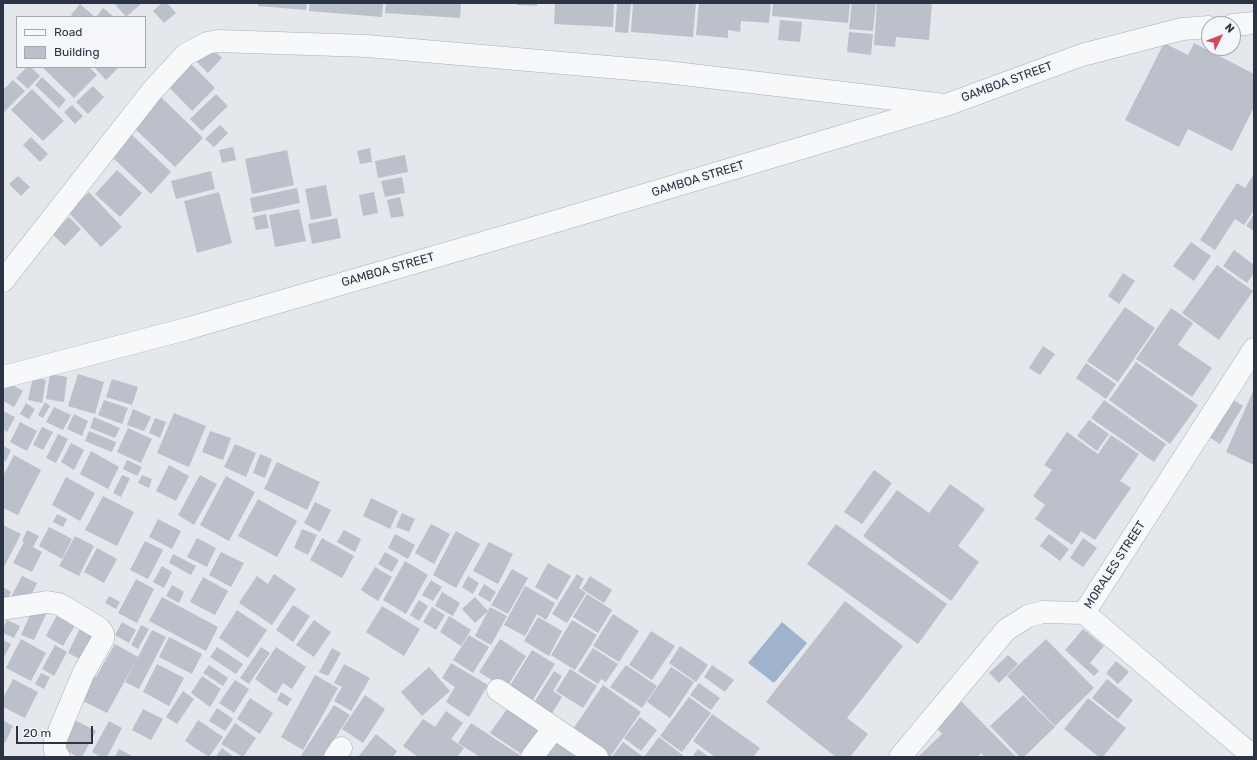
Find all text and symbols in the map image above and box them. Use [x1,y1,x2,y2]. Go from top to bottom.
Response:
legend [16,16,146,68]
north arrow [1201,16,1241,56]
text: N [1222,21,1237,35]
text: Road [54,25,82,39]
text: Building [54,45,100,59]
street label: GAMBOA STREET [959,59,1055,105]
street label: GAMBOA STREET [650,158,746,200]
street label: GAMBOA STREET [340,250,436,290]
street label: MORALES STREET [1081,518,1149,612]
scale bar [18,718,95,744]
text: 20 m [23,726,51,740]

